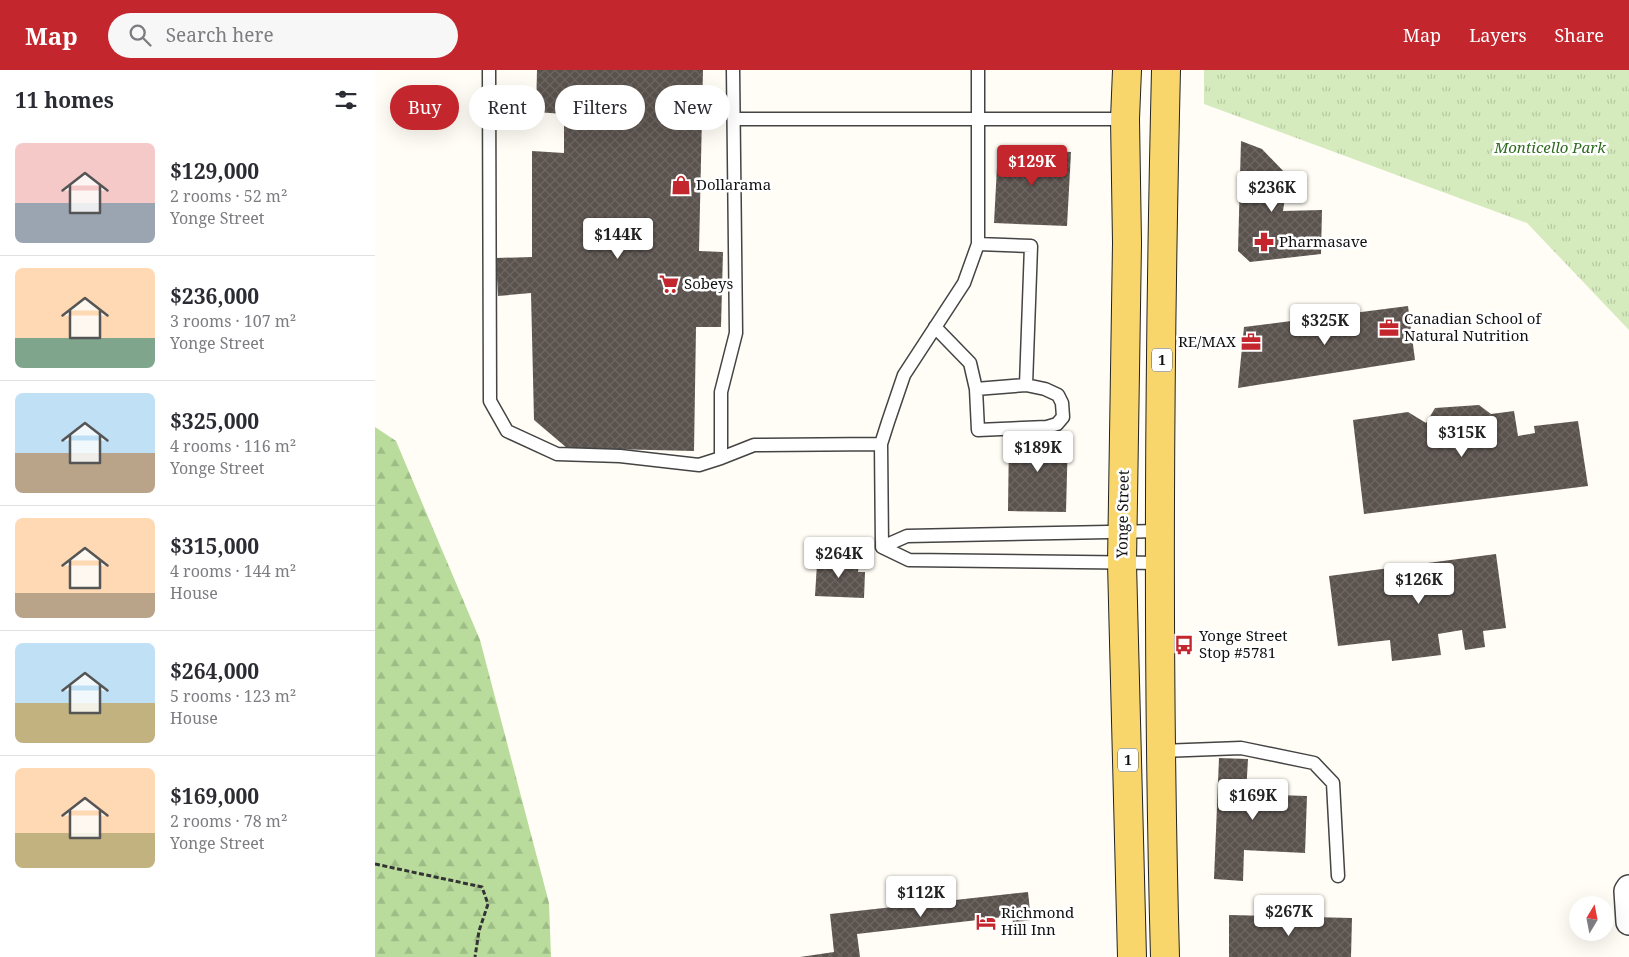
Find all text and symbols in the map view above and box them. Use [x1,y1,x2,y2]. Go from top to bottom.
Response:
search box [108,13,458,58]
text: Map [25,19,78,52]
icon: search [126,21,154,49]
text: Search here [166,22,274,48]
text: Map [1403,23,1441,47]
text: Layers [1469,23,1527,47]
text: Share [1555,23,1604,47]
chip: Buy [390,85,459,130]
chip: Rent [469,85,545,130]
chip: Filters [555,85,645,130]
chip: New [655,85,730,130]
text: 11 homes [15,86,114,114]
icon: filters [332,86,360,114]
park label: Monticello Park [1493,137,1606,157]
pin: $129K [997,144,1067,187]
text: $129K [1008,150,1056,172]
text: $129,000 [170,157,259,185]
icon: home [55,163,115,223]
pin: $236K [1237,170,1307,213]
shop icon: Dollarama [670,174,692,196]
place label: Dollarama [696,174,771,194]
text: $236K [1248,176,1296,198]
text: 2 rooms · 52 m² [170,185,287,207]
text: Yonge Street [170,207,264,229]
pin: $144K [583,218,653,260]
text: $144K [594,223,642,245]
pharmacy icon: Pharmasave [1253,231,1275,253]
place label: Pharmasave [1279,231,1368,251]
supermarket icon: Sobeys [658,273,680,295]
place label: Sobeys [684,273,734,293]
text: $236,000 [170,282,259,310]
icon: home [55,288,115,348]
pin: $325K [1290,304,1360,346]
place label: Canadian School of Natural Nutrition [1404,308,1542,345]
text: $325K [1301,309,1349,331]
text: 3 rooms · 107 m² [170,310,296,332]
office icon: Canadian School of Natural Nutrition [1378,317,1400,339]
place label: RE/MAX [1178,331,1236,351]
office icon: RE/MAX [1240,331,1262,353]
text: Yonge Street [170,332,264,354]
road number: 1 [1152,348,1172,372]
text: $325,000 [170,407,259,435]
icon: home [55,413,115,473]
pin: $315K [1427,416,1497,458]
text: $315K [1438,421,1486,443]
pin: $189K [1003,430,1073,473]
text: 4 rooms · 116 m² [170,435,296,457]
text: $189K [1014,436,1062,458]
text: Yonge Street [170,457,264,479]
street label: Yonge Street [1111,470,1133,559]
text: $315,000 [170,532,259,560]
pin: $264K [804,536,874,579]
icon: home [55,538,115,598]
text: $264K [815,542,863,564]
text: 4 rooms · 144 m² [170,560,296,582]
pin: $126K [1384,562,1454,605]
text: $126K [1395,568,1443,590]
text: House [170,582,218,604]
place label: Yonge Street Stop #5781 [1198,625,1288,662]
bus stop icon: Yonge Street Stop #5781 [1173,634,1195,656]
text: $264,000 [170,657,259,685]
icon: home [55,663,115,723]
text: 5 rooms · 123 m² [170,685,296,707]
text: House [170,707,218,729]
road number: 1 [1118,748,1138,772]
pin: $169K [1218,778,1288,821]
text: $169,000 [170,782,259,810]
text: $169K [1229,784,1277,806]
icon: home [55,788,115,848]
text: 2 rooms · 78 m² [170,810,287,832]
text: Yonge Street [170,832,264,854]
pin: $112K [886,876,956,918]
text: $112K [897,881,945,903]
pin: $267K [1254,894,1324,937]
north arrow [1569,896,1614,941]
map controls [1569,896,1614,941]
text: $267K [1265,900,1313,922]
place label: Richmond Hill Inn [1001,902,1074,939]
hotel icon: Richmond Hill Inn [975,911,997,933]

